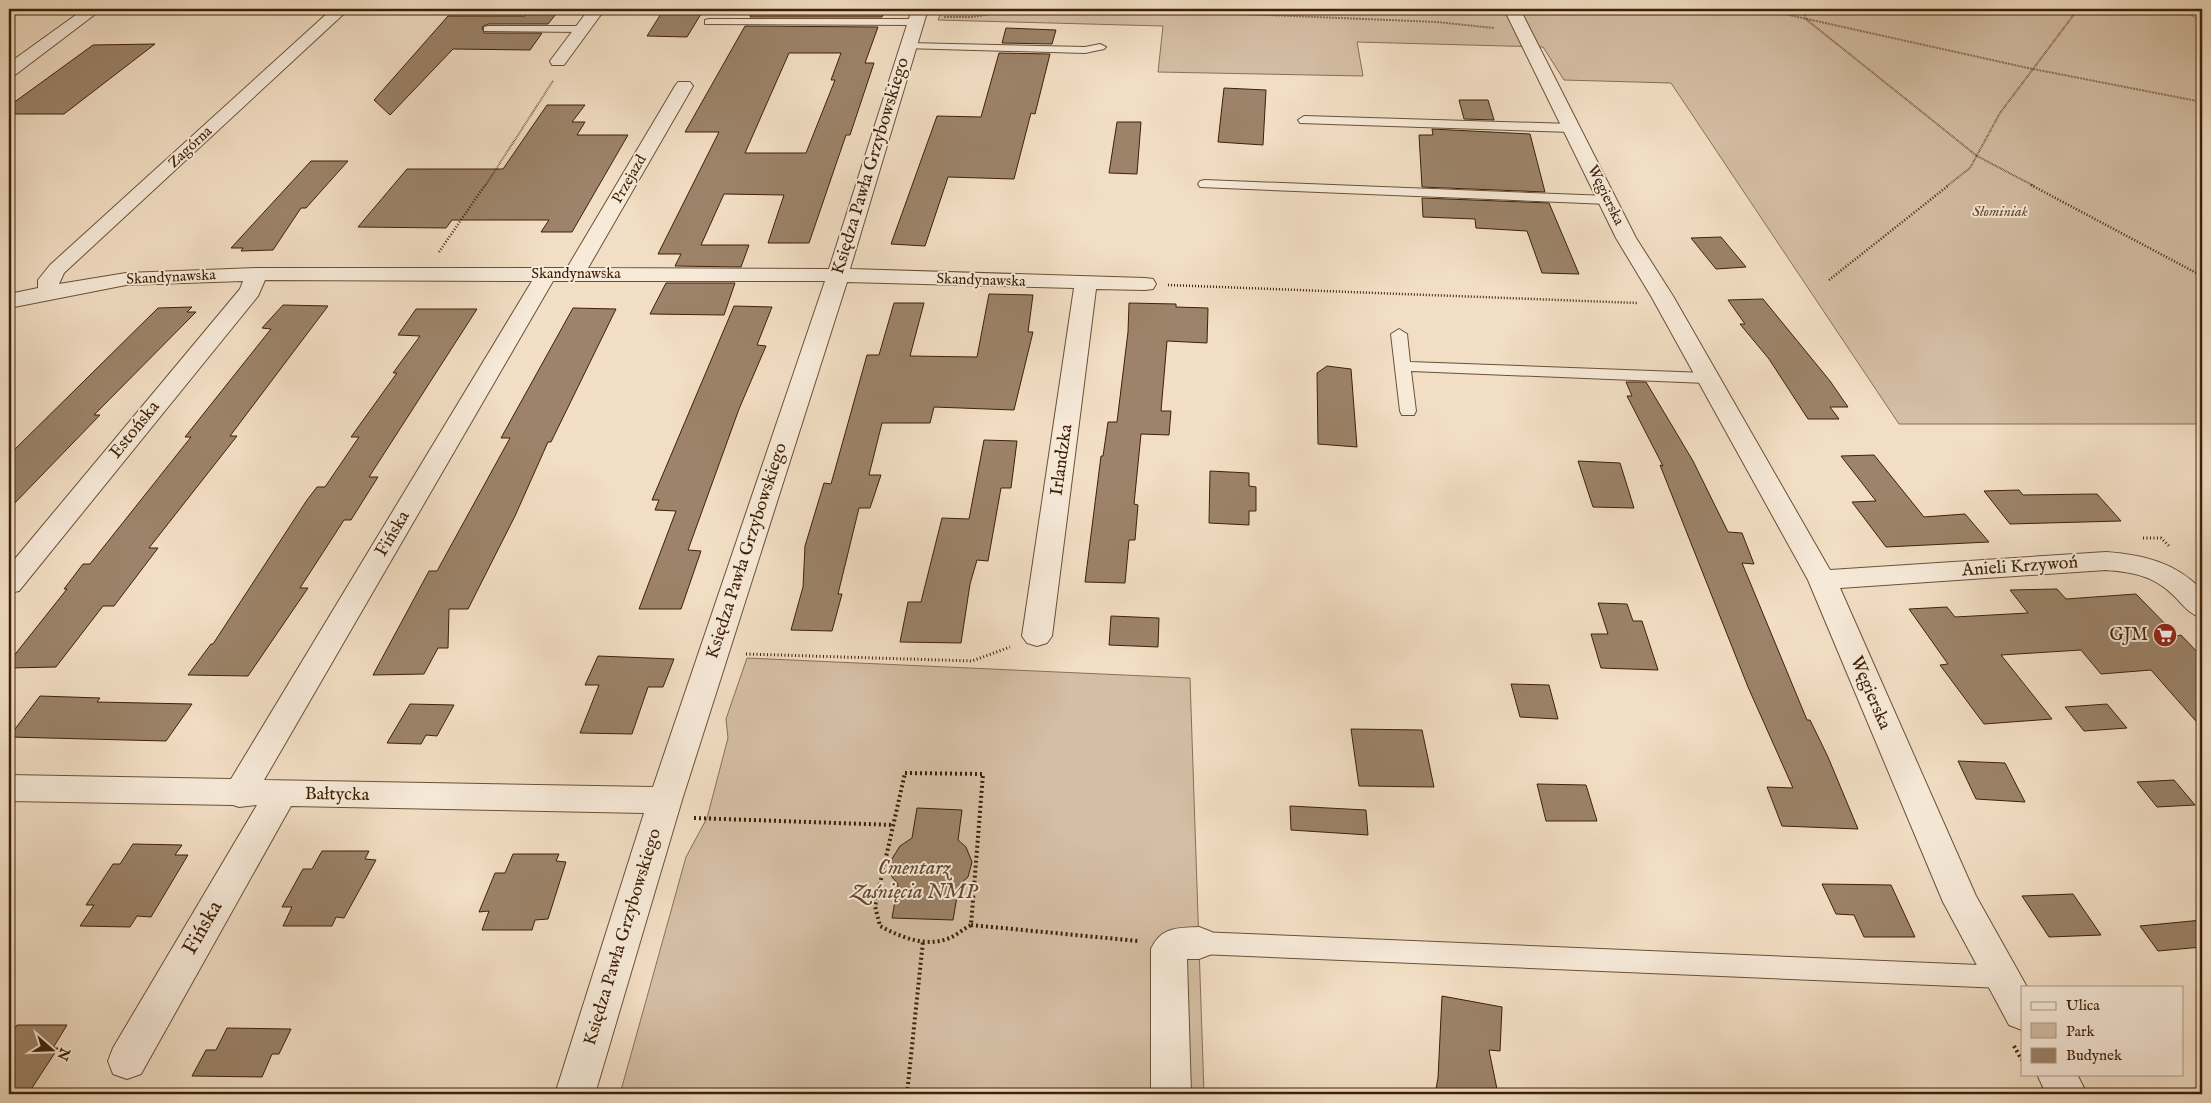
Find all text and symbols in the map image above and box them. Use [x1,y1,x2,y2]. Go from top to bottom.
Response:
street label: Księdza Pawła Grzybowskiego [827,54,915,277]
street label: Zagórna [164,122,216,172]
street label: Przejazd [608,150,651,207]
street label: Węgierska [1583,162,1629,229]
park label: Słominiak [1972,202,2028,221]
street label: Skandynawska [531,264,621,283]
street label: Skandynawska [126,265,217,289]
street label: Skandynawska [936,269,1027,291]
street label: Estońska [105,396,165,464]
street label: Irlandzka [1046,423,1078,497]
street label: Księdza Pawła Grzybowskiego [701,440,793,662]
street label: Fińska [370,507,416,561]
street label: Anieli Krzywoń [1960,551,2079,583]
supermarket icon: GJM [2152,622,2178,648]
place label: GJM [2110,624,2148,647]
street label: Węgierska [1844,653,1896,733]
street label: Bałtycka [305,783,370,807]
street label: Księdza Pawła Grzybowskiego [579,825,667,1048]
park label: Cmentarz Zaśnięcia NMP [849,855,978,906]
street label: Fińska [177,895,230,960]
legend [2021,986,2184,1076]
text: Ulica [2066,996,2100,1015]
text: Park [2066,1022,2096,1041]
north arrow [28,1026,78,1076]
text: N [53,1044,74,1063]
text: Budynek [2066,1046,2123,1065]

